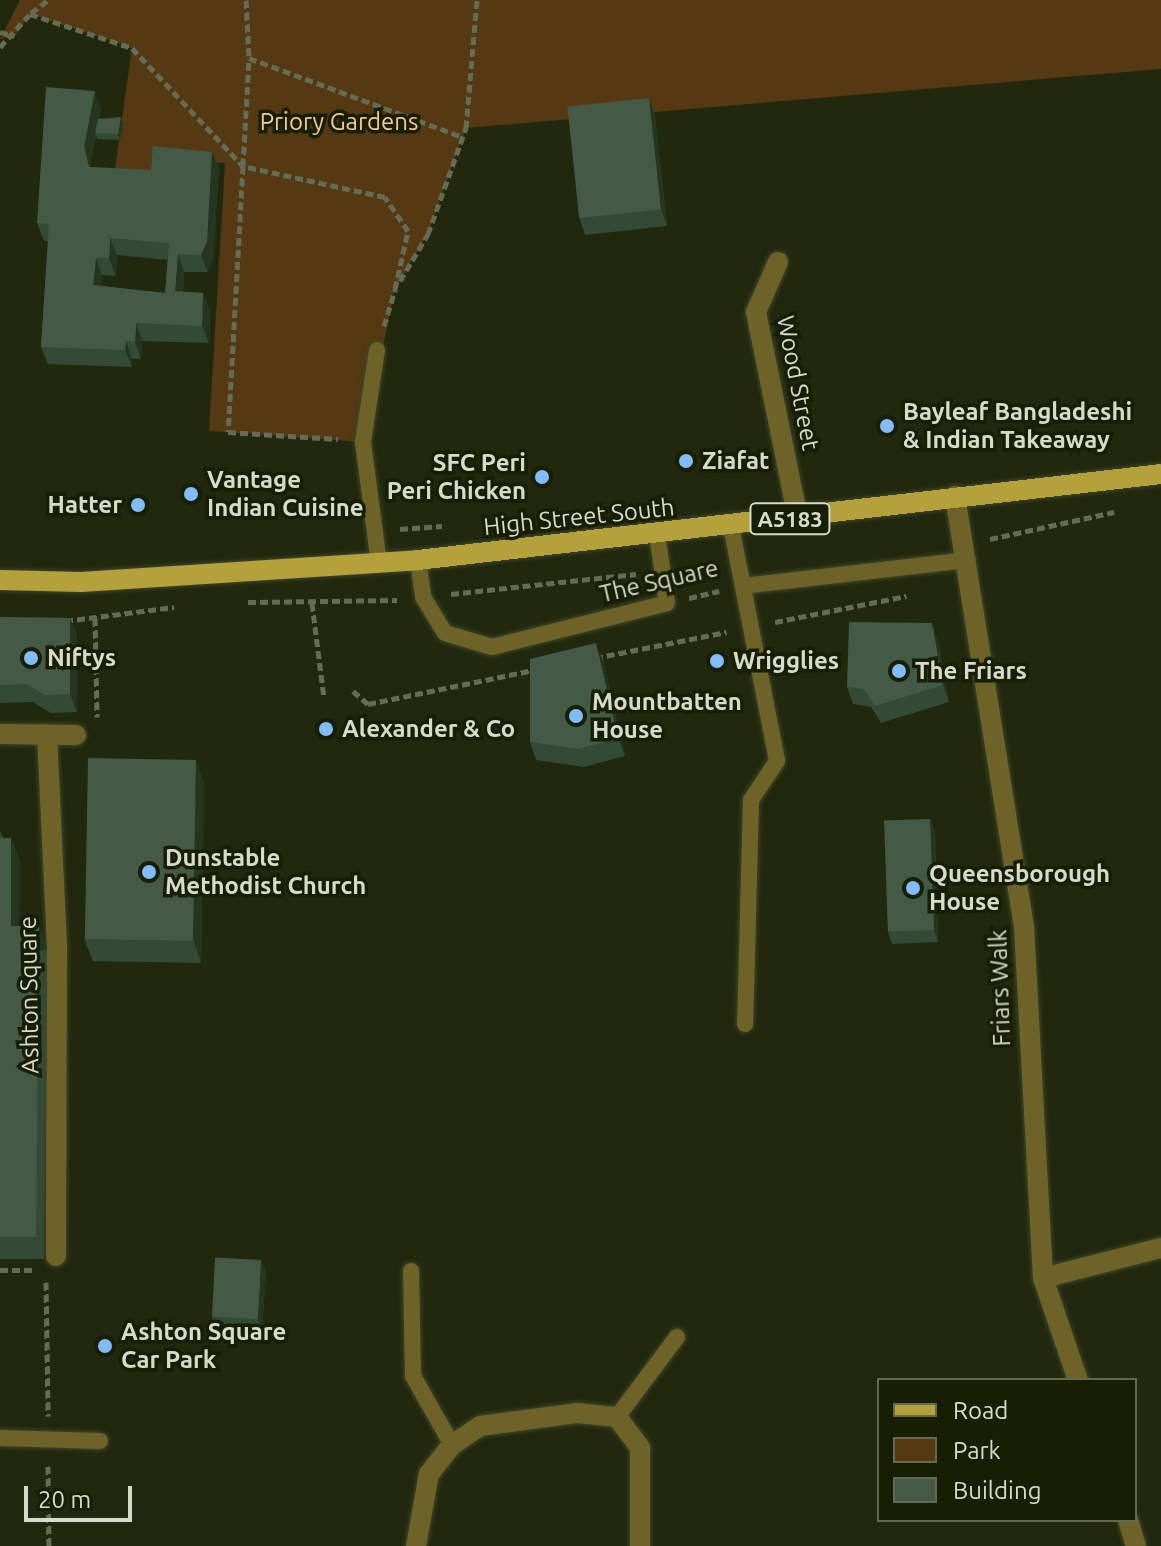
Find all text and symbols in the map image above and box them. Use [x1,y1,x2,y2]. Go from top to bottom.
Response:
park label: Priory Gardens [260,108,418,136]
street label: Wood Street [771,313,825,453]
place label: Bayleaf Bangladeshi & Indian Takeaway [903,398,1132,454]
marker: Bayleaf Bangladeshi & Indian Takeaway [878,417,896,435]
place label: Ziafat [702,447,769,475]
place label: SFC Peri Peri Chicken [387,449,526,505]
marker: Ziafat [677,452,695,470]
place label: Vantage Indian Cuisine [207,466,364,522]
marker: SFC Peri Peri Chicken [533,468,551,486]
marker: Vantage Indian Cuisine [182,485,200,503]
place label: Hatter [48,491,122,519]
street label: High Street South [482,493,676,541]
marker: Hatter [129,496,147,514]
road number: A5183 [748,501,832,537]
street label: The Square [597,553,721,609]
place label: Niftys [47,644,116,672]
place label: Wrigglies [733,647,839,675]
marker: Niftys [22,649,40,667]
marker: Wrigglies [708,652,726,670]
place label: The Friars [915,657,1027,685]
marker: The Friars [890,662,908,680]
place label: Mountbatten House [592,688,742,744]
marker: Mountbatten House [567,707,585,725]
place label: Alexander & Co [342,715,515,743]
marker: Alexander & Co [317,720,335,738]
place label: Dunstable Methodist Church [165,844,366,900]
place label: Queensborough House [929,860,1110,916]
marker: Dunstable Methodist Church [140,863,158,881]
marker: Queensborough House [904,879,922,897]
street label: Ashton Square [13,916,45,1074]
street label: Friars Walk [984,929,1016,1047]
place label: Ashton Square Car Park [121,1318,286,1374]
marker: Ashton Square Car Park [96,1337,114,1355]
legend [877,1378,1137,1522]
text: Road [953,1397,1008,1424]
text: Park [953,1437,1001,1464]
scale bar [28,1470,136,1520]
text: Building [953,1477,1041,1504]
text: 20 m [38,1486,91,1513]

